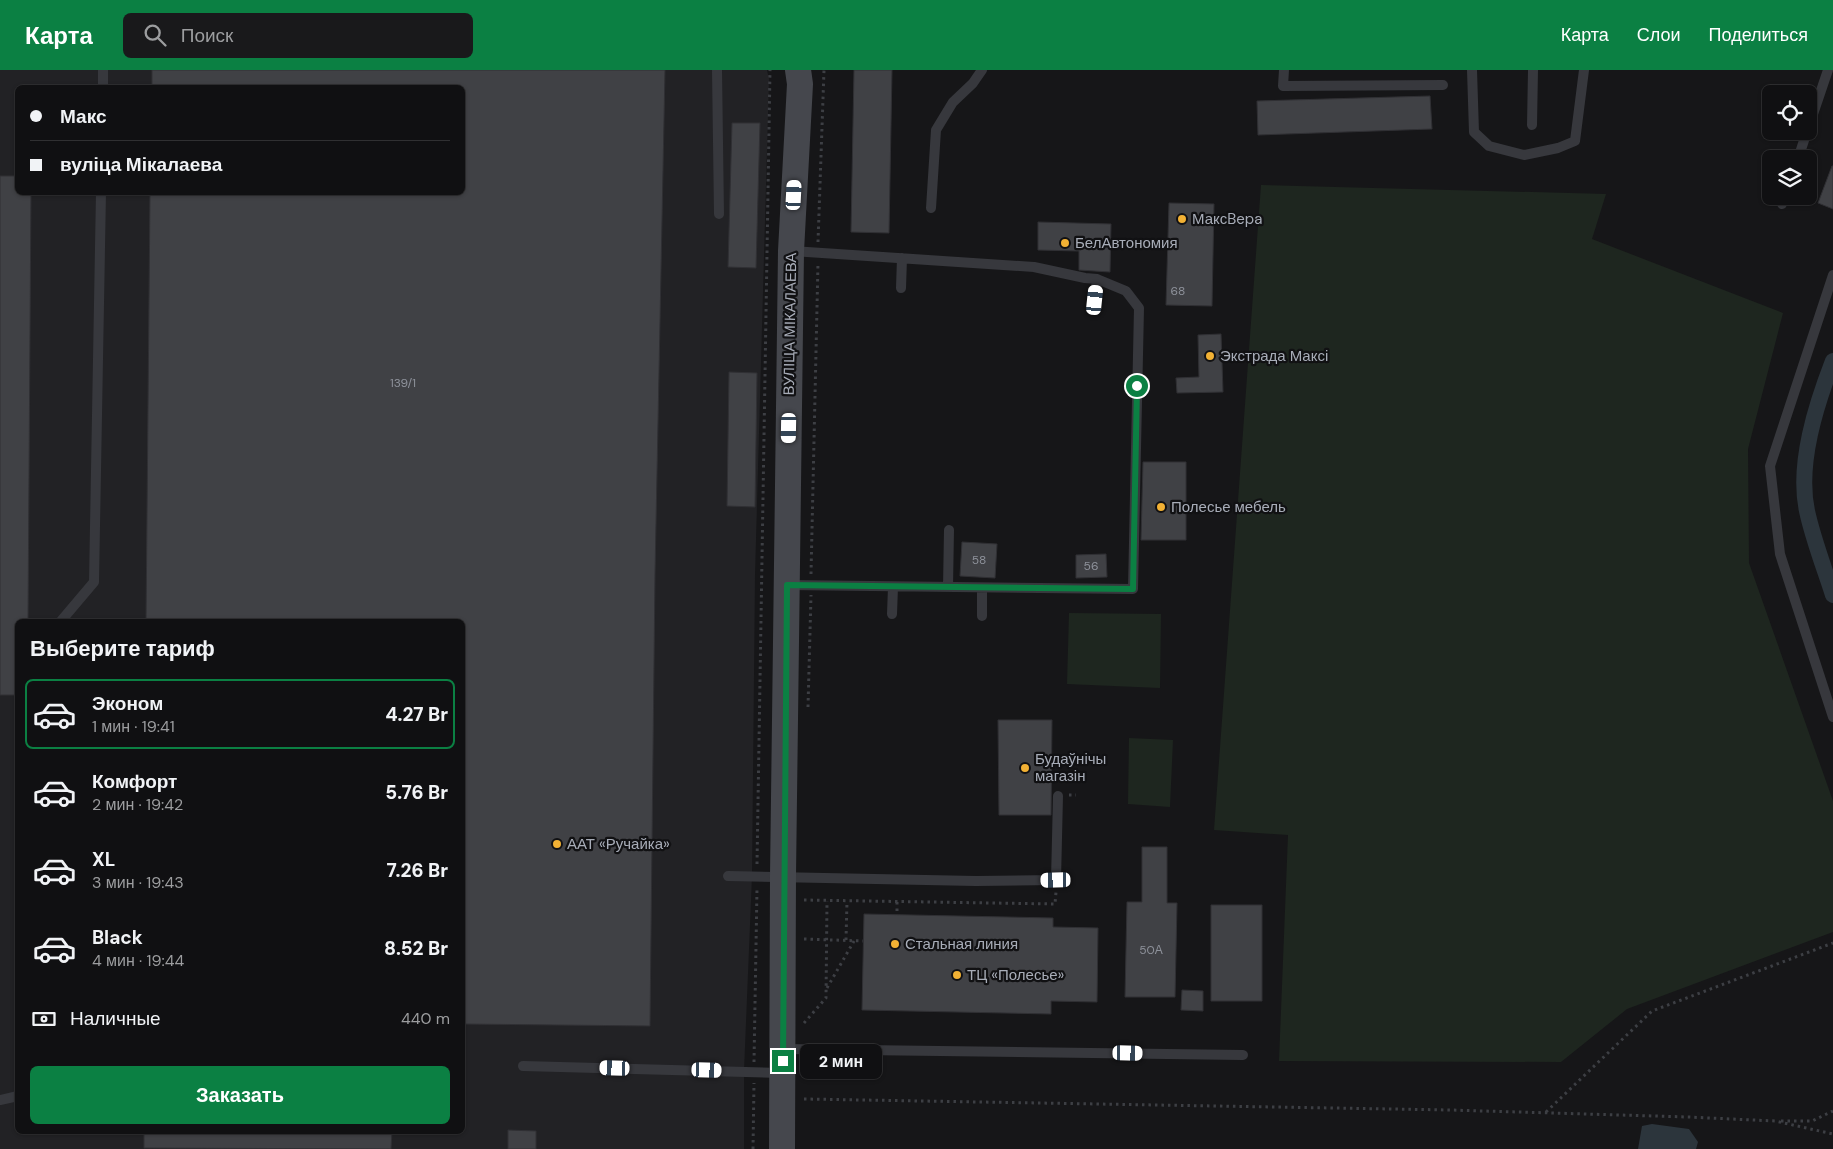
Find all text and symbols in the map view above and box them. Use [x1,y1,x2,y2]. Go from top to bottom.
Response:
search box [123,13,473,58]
text: Карта [25,20,93,51]
icon: search [141,21,169,49]
text: Поиск [181,23,233,48]
text: Карта [1561,23,1609,47]
text: Слои [1637,23,1681,47]
text: Поделиться [1709,23,1808,47]
map controls [1762,85,1817,205]
button: locate [1762,85,1817,140]
text: Макс [60,104,106,129]
button: layers [1762,150,1817,205]
text: вуліца Мікалаева [60,152,222,177]
car [785,180,802,210]
place label: МаксBepa [1192,209,1262,229]
marker: МаксBepa [1176,213,1188,225]
place label: БелАвтономия [1075,233,1178,253]
marker: БелАвтономия [1059,237,1071,249]
street label: ВУЛІЦА МІКАЛАЕВА [779,252,801,396]
house number: 68 [1171,283,1185,299]
car [1085,284,1104,316]
place label: Экстрада Максі [1220,346,1328,366]
marker: Экстрада Максі [1204,350,1216,362]
house number: 139/1 [390,375,416,391]
route start [1126,375,1148,397]
car [781,413,796,443]
place label: Полесье мебель [1171,497,1286,517]
marker: Полесье мебель [1155,501,1167,513]
house number: 58 [972,552,986,568]
house number: 56 [1084,558,1098,574]
text: Выберите тариф [30,634,215,663]
text: Эконом [92,691,163,716]
icon: car [32,692,77,737]
text: 4.27 Br [385,702,448,727]
text: 1 мин · 19:41 [92,716,175,737]
place label: Будаўнічы магазін [1035,749,1106,786]
marker: Будаўнічы магазін [1019,762,1031,774]
text: Комфорт [92,769,177,794]
icon: car [32,770,77,815]
text: 5.76 Br [385,780,448,805]
text: 2 мин · 19:42 [92,794,183,815]
place label: ААТ «Ручайка» [567,834,670,854]
marker: ААТ «Ручайка» [551,838,563,850]
text: XL [92,847,115,872]
icon: car [32,848,77,893]
text: 7.26 Br [387,858,448,883]
text: 3 мин · 19:43 [92,872,184,893]
car [1040,872,1071,888]
text: Black [92,925,143,950]
icon: car [32,926,77,971]
place label: Стальная линия [905,934,1018,954]
text: 8.52 Br [384,936,448,961]
marker: Стальная линия [889,938,901,950]
house number: 50А [1139,942,1163,958]
text: 4 мин · 19:44 [92,950,184,971]
place label: ТЦ «Полесье» [967,965,1065,985]
marker: ТЦ «Полесье» [951,969,963,981]
icon: cash [30,1005,58,1033]
text: Наличные [70,1006,161,1031]
text: 440 m [401,1008,450,1029]
callout: 2 мин [800,1044,883,1078]
car [1112,1045,1143,1061]
route end [772,1050,794,1072]
text: 2 мин [819,1051,863,1072]
car [599,1060,630,1076]
car [691,1062,722,1078]
button: Заказать [30,1066,450,1124]

